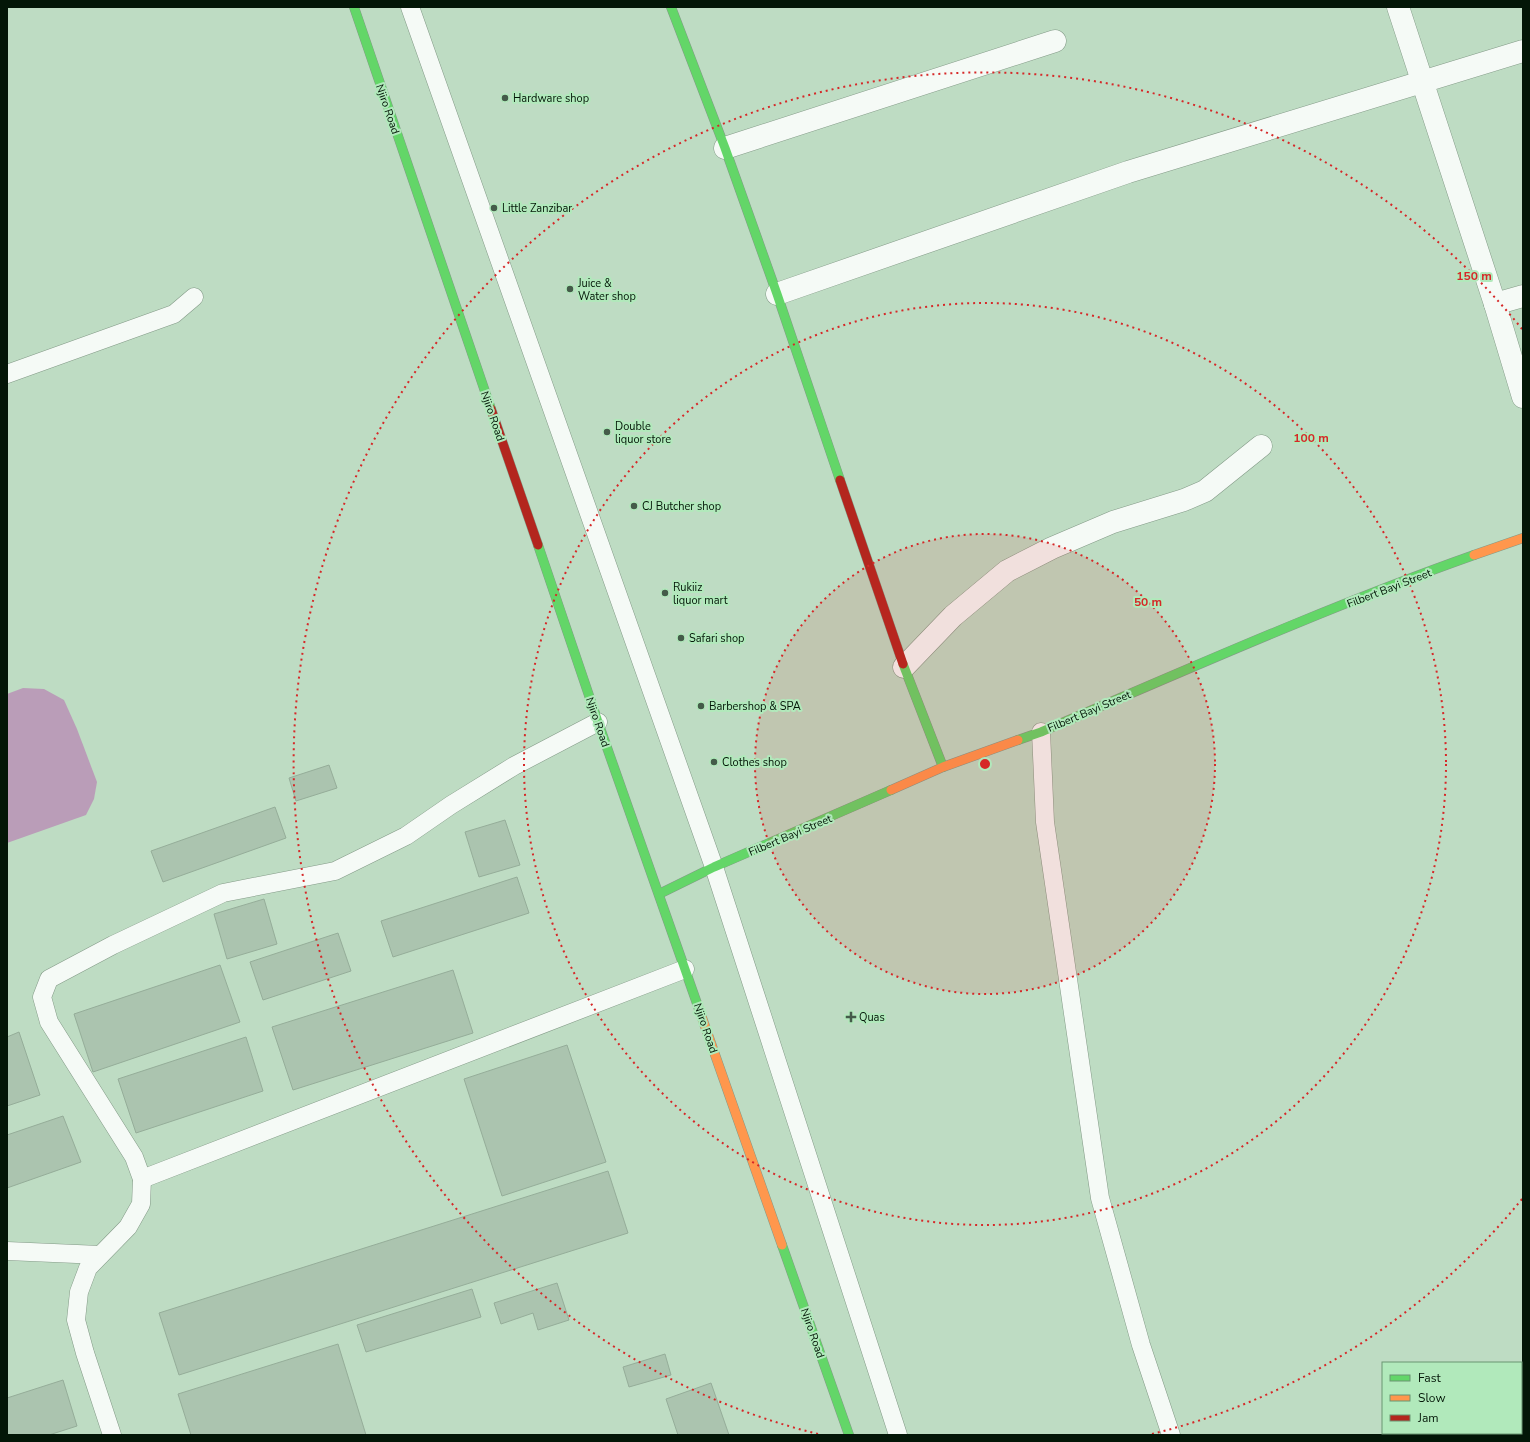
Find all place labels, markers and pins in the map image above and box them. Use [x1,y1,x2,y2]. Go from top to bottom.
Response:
place label: Hardware shop [513,91,589,106]
marker: Hardware shop [500,93,510,103]
place label: Little Zanzibar [502,201,572,216]
marker: Little Zanzibar [489,203,499,213]
place label: Juice & Water shop [577,276,636,304]
marker: Juice & Water shop [565,284,575,294]
place label: Double liquor store [615,419,671,447]
marker: Double liquor store [602,427,612,437]
place label: CJ Butcher shop [642,499,721,514]
marker: CJ Butcher shop [629,501,639,511]
place label: Rukiiz liquor mart [673,580,728,608]
marker: Rukiiz liquor mart [660,588,670,598]
place label: Safari shop [689,631,744,646]
marker: Safari shop [676,633,686,643]
place label: Barbershop & SPA [709,699,801,714]
marker: Barbershop & SPA [696,701,706,711]
place label: Clothes shop [722,755,787,770]
marker: Clothes shop [709,757,719,767]
centre of rings [978,757,992,771]
place label: Quas [859,1010,885,1025]
marker: Quas [846,1012,856,1022]

